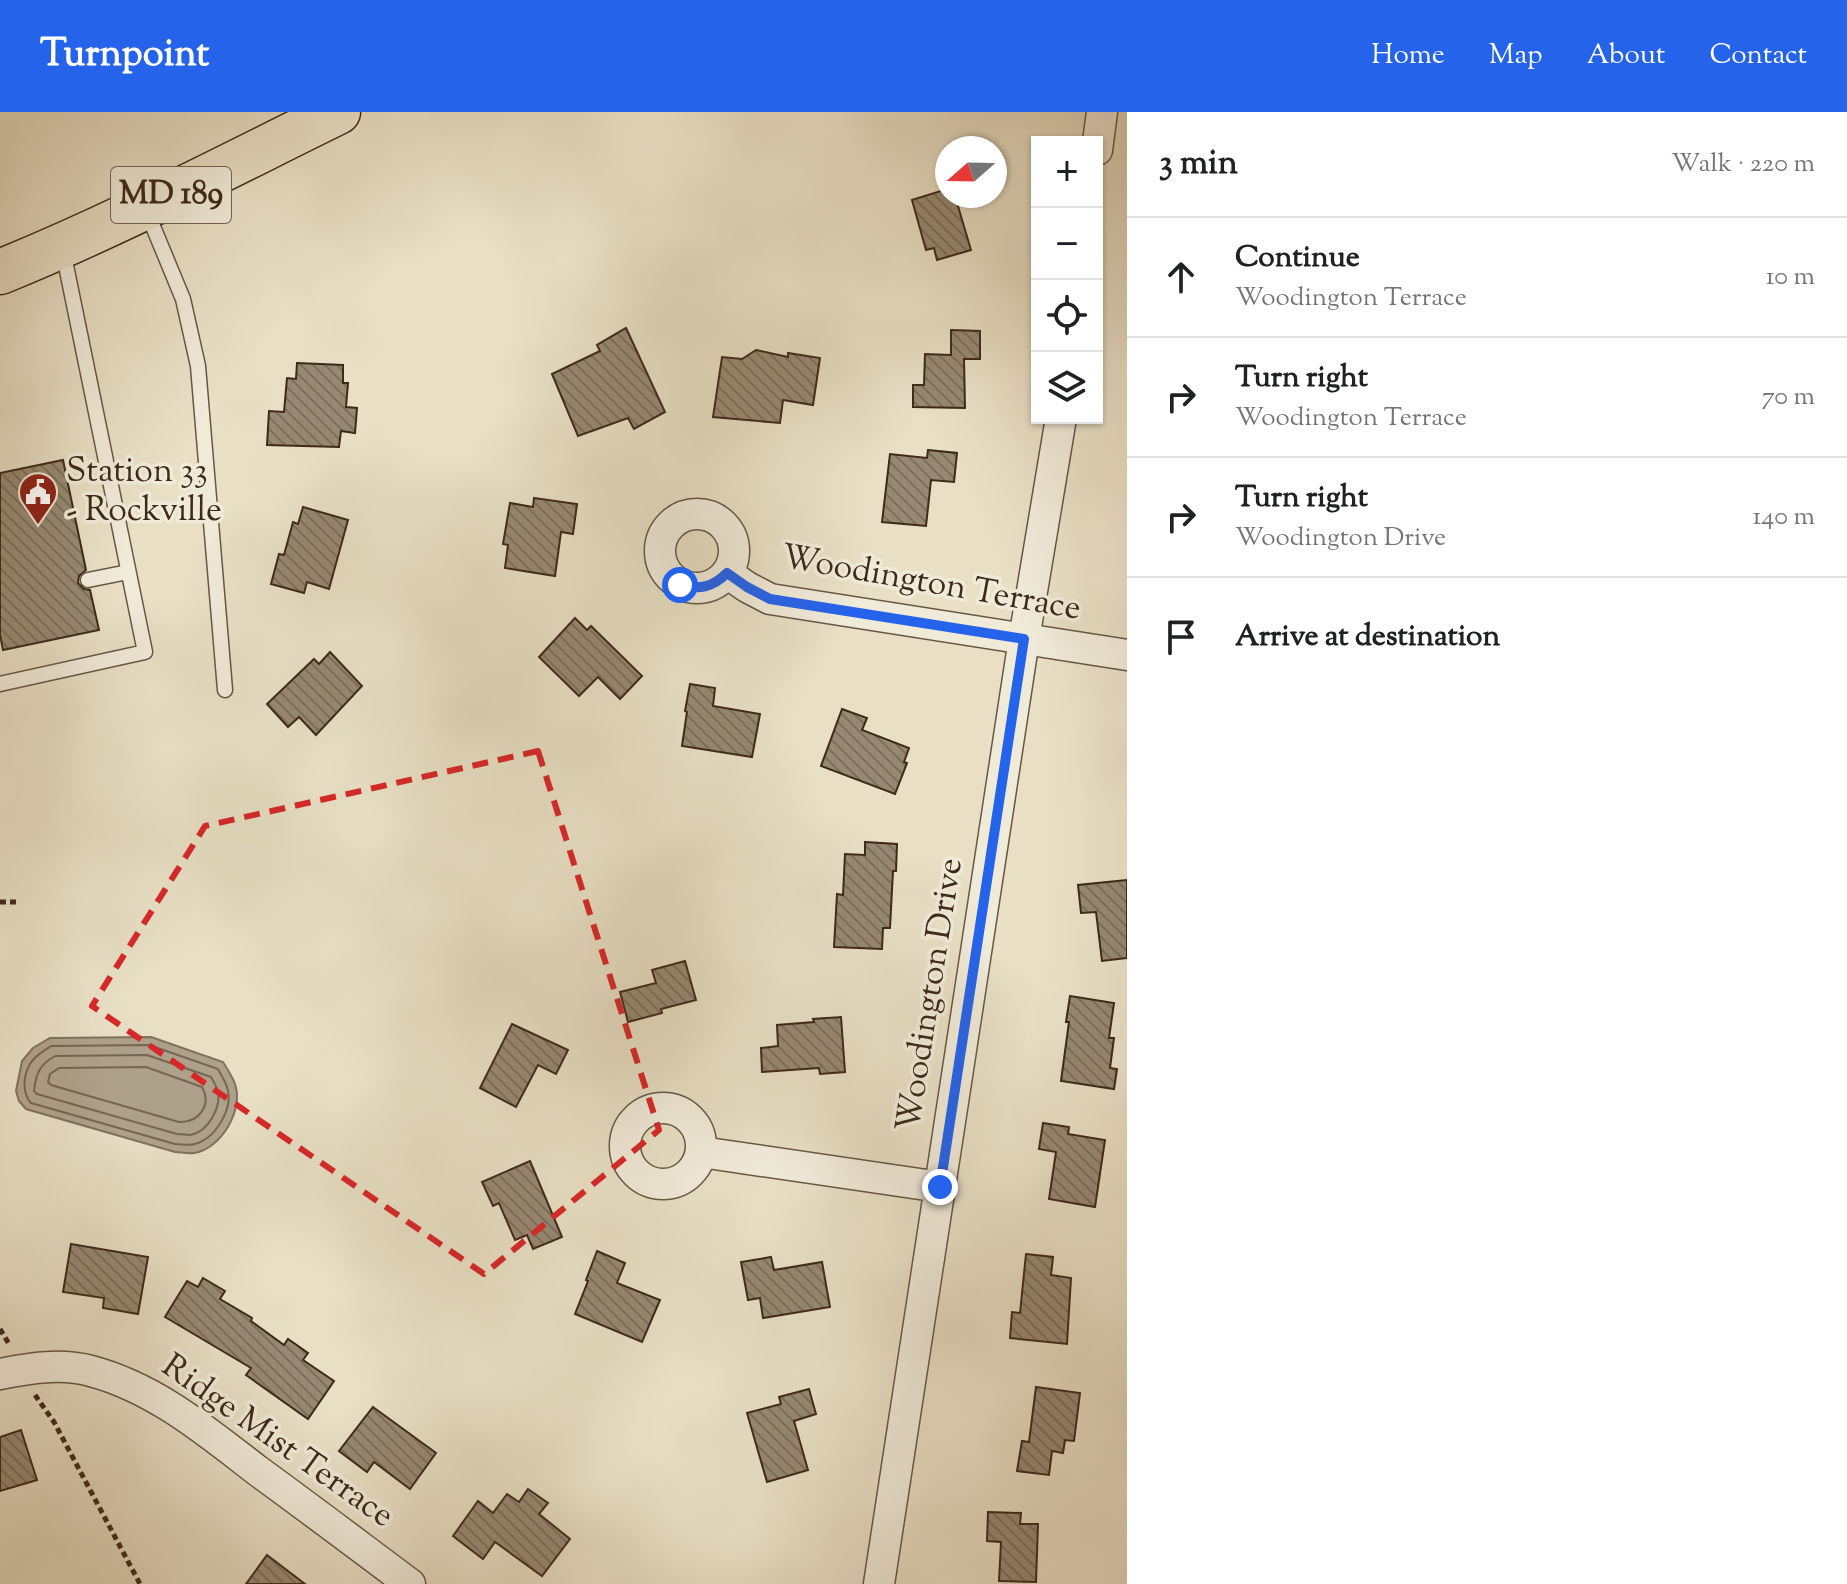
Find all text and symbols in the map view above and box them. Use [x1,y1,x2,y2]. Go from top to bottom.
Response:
text: Turnpoint [40,29,209,83]
text: Home [1371,36,1445,76]
text: Map [1489,36,1543,76]
text: About [1587,36,1665,76]
text: Contact [1709,36,1807,76]
north arrow [935,136,1007,208]
map controls [1031,136,1103,424]
button: + [1031,136,1103,208]
text: 3 min [1159,140,1238,189]
text: Walk · 220 m [1671,146,1815,183]
road number: MD 189 [111,167,231,223]
button: − [1031,208,1103,280]
text: Continue [1235,237,1360,280]
icon: ahead [1159,255,1203,299]
text: 10 m [1766,259,1815,296]
button: locate [1031,280,1103,352]
text: Woodington Terrace [1235,280,1467,317]
button: layers [1031,352,1103,424]
text: Turn right [1235,357,1368,400]
icon: right [1159,375,1203,419]
text: 70 m [1762,379,1815,416]
text: Woodington Terrace [1235,400,1467,437]
place label: Station 33 - Rockville [66,448,222,536]
public building icon: Station 33 - Rockville [17,471,59,526]
text: Turn right [1235,477,1368,520]
icon: right [1159,495,1203,539]
text: 140 m [1752,499,1815,536]
text: Woodington Drive [1235,520,1446,557]
street label: Woodington Terrace [778,534,1084,634]
route start [662,567,698,603]
icon: arrive [1159,615,1203,659]
text: Arrive at destination [1235,616,1500,659]
street label: Woodington Drive [885,855,977,1135]
route end [922,1169,958,1205]
street label: Ridge Mist Terrace [151,1343,403,1541]

